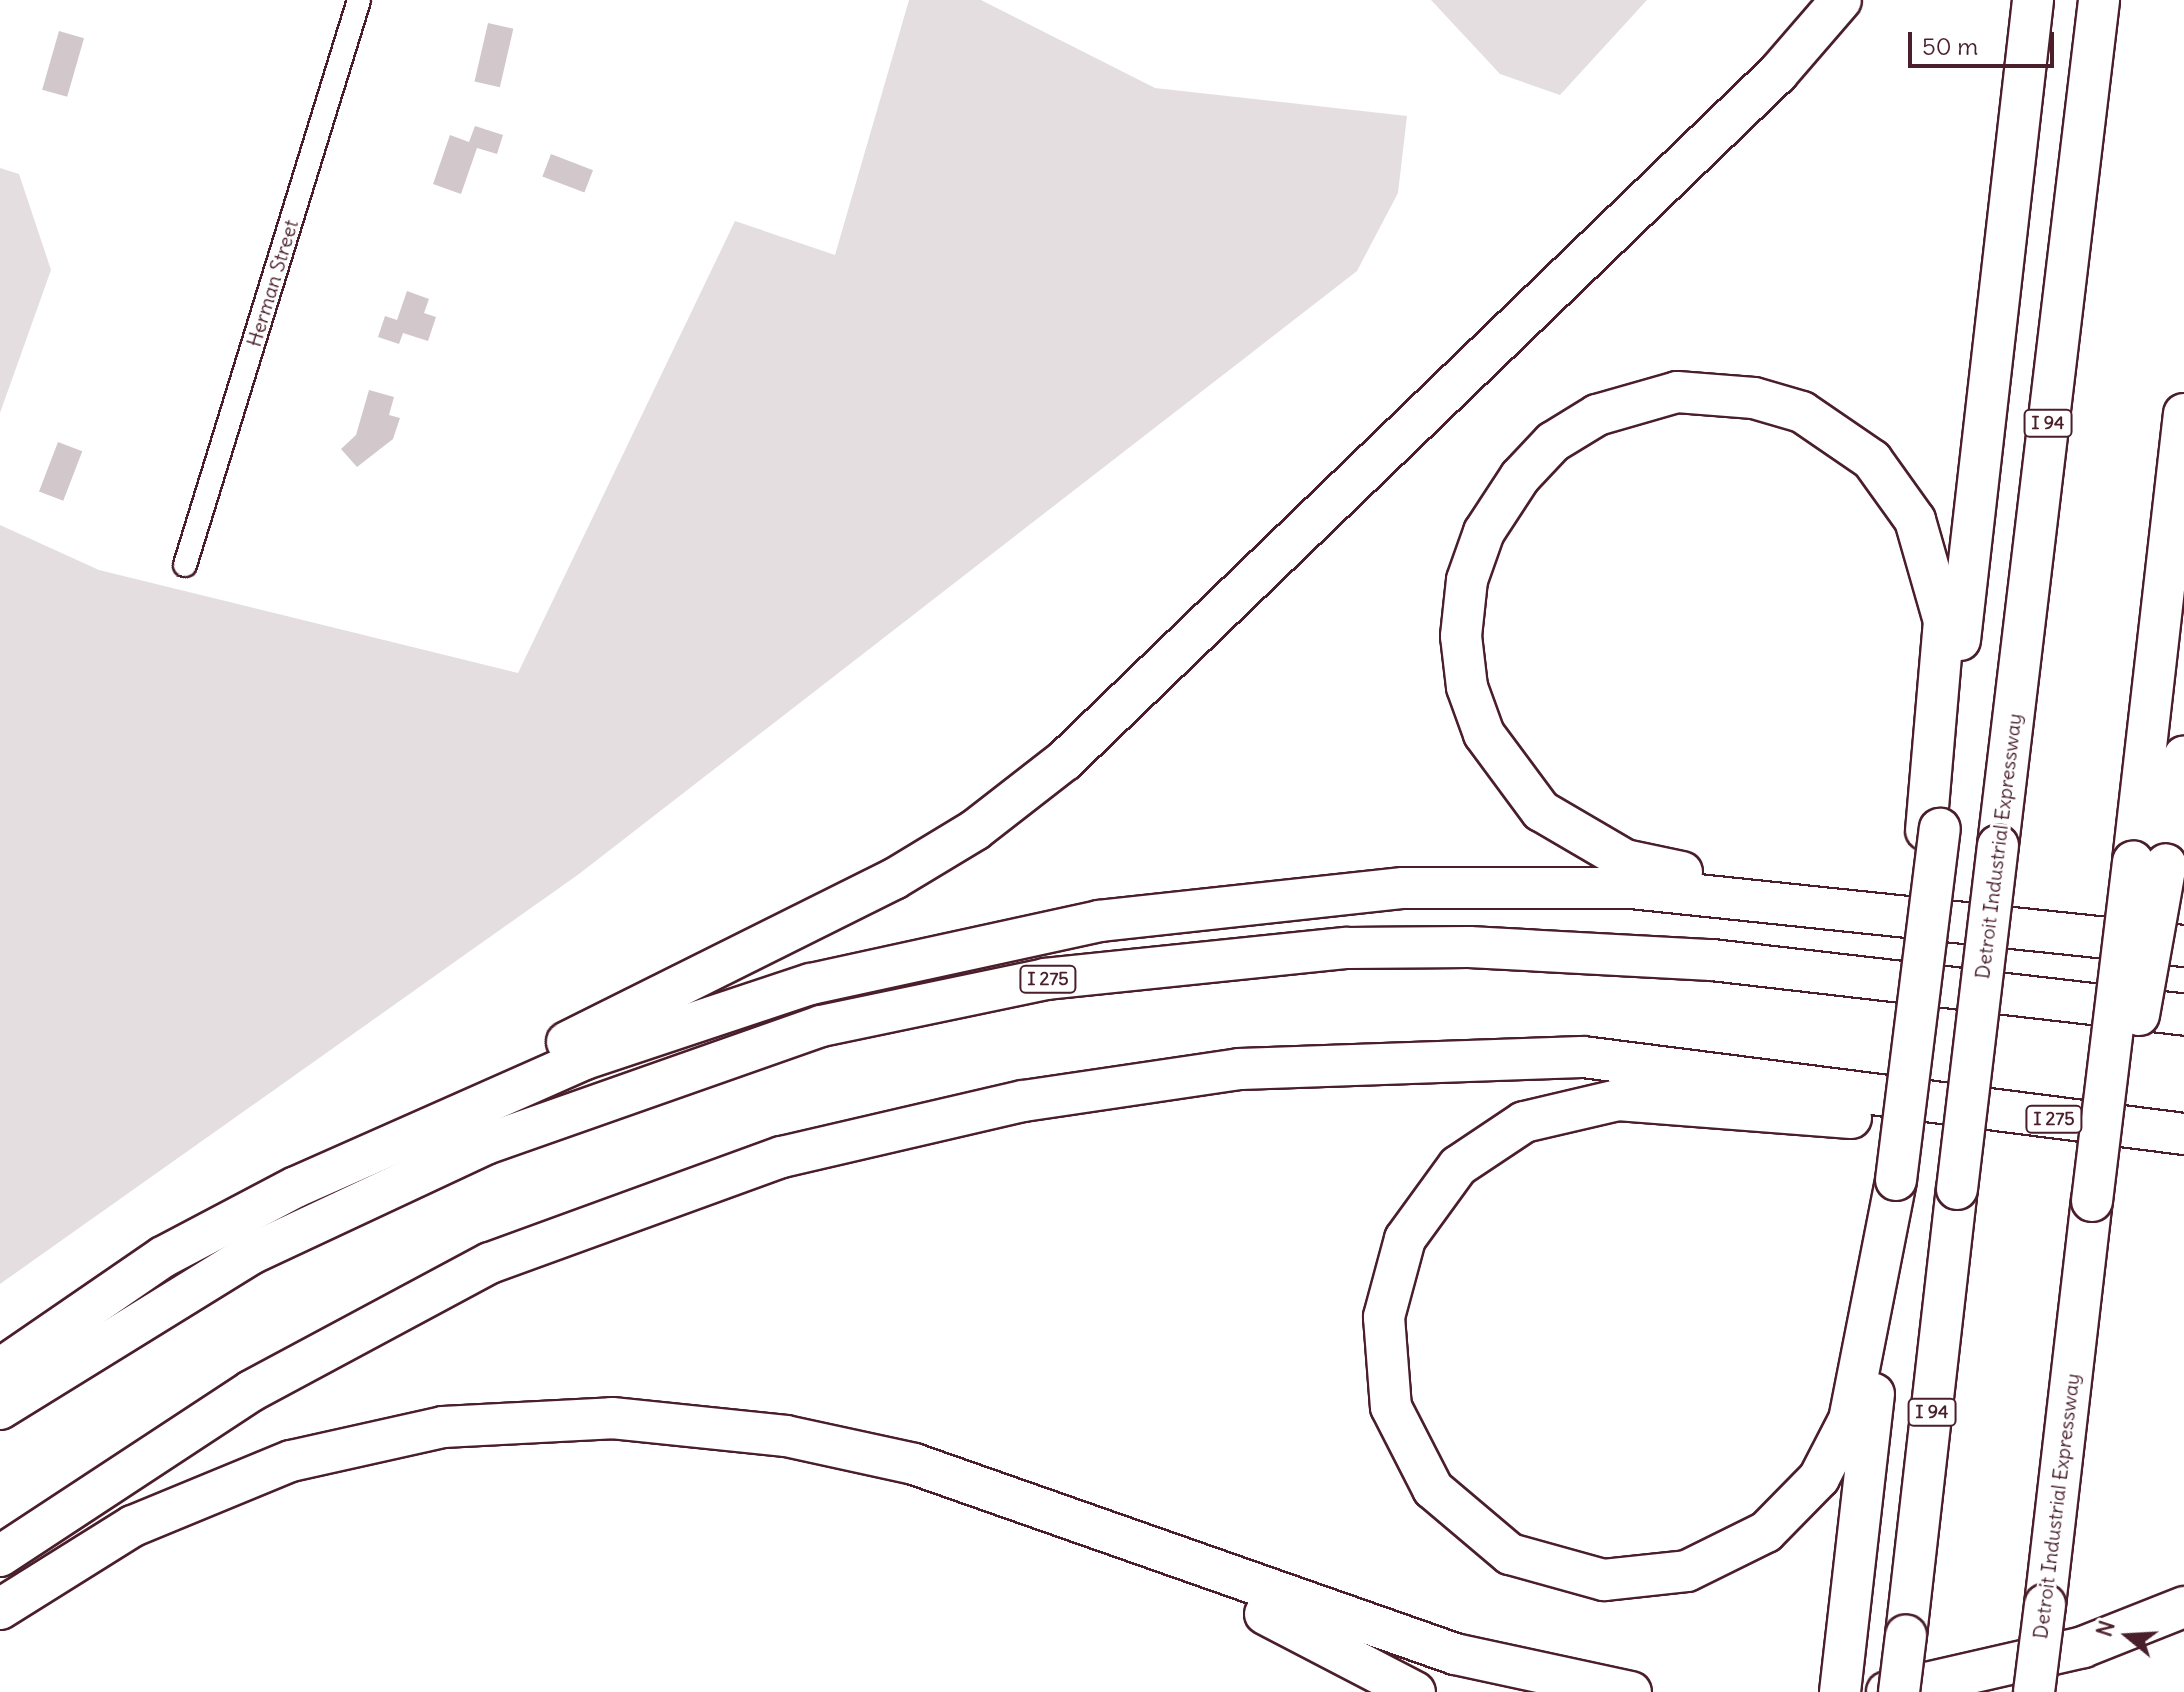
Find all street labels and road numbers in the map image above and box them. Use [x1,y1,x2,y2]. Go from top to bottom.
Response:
street label: Herman Street [241,216,303,350]
road number: I 94 [2022,409,2074,437]
street label: Detroit Industrial Expressway [1970,712,2026,980]
road number: I 275 [1018,965,1078,993]
road number: I 275 [2024,1105,2084,1133]
street label: Detroit Industrial Expressway [2028,1372,2084,1640]
road number: I 94 [1906,1398,1958,1426]

